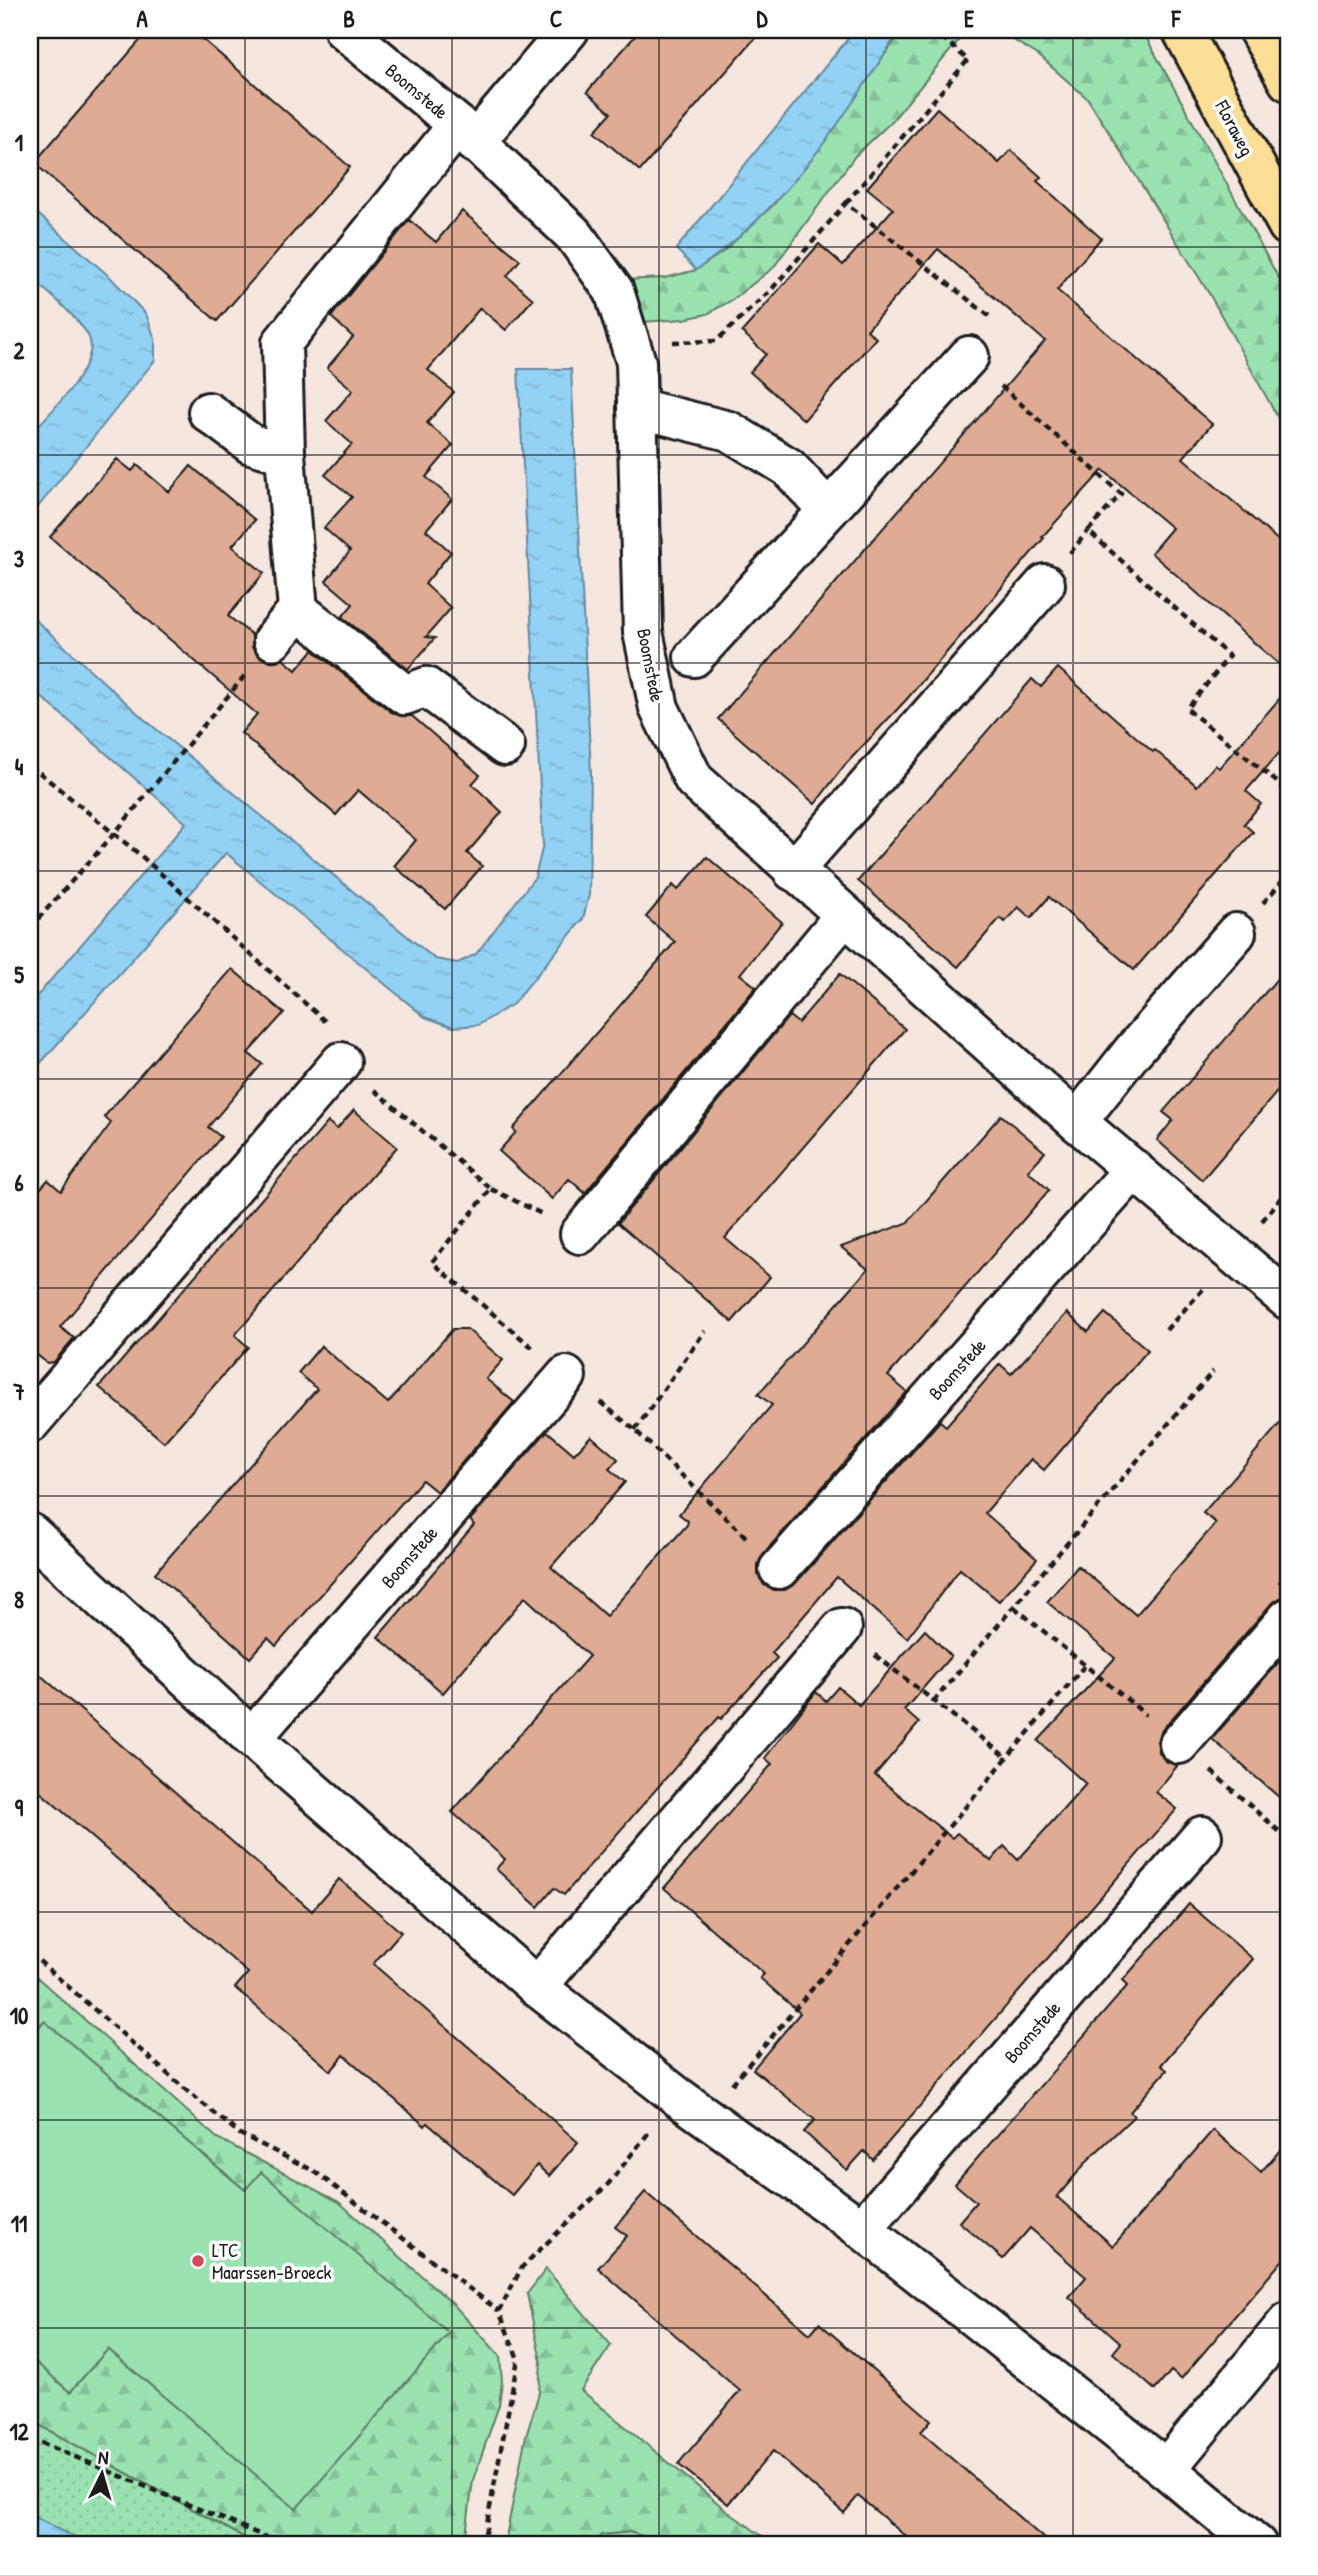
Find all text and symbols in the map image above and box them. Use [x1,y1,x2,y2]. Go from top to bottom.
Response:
text: A [136,3,148,34]
text: B [343,3,355,34]
text: C [550,3,562,34]
text: D [757,3,769,34]
text: E [964,3,975,34]
text: F [1171,3,1182,34]
street label: Boomstede [380,57,454,125]
street label: Floraweg [1209,95,1260,160]
text: 1 [15,127,23,158]
text: 2 [14,335,25,366]
text: 3 [14,543,24,574]
street label: Boomstede [631,626,671,704]
text: 4 [15,751,24,782]
text: 5 [14,959,24,990]
text: 6 [14,1167,24,1198]
street label: Boomstede [922,1332,992,1405]
text: 7 [12,1376,25,1407]
street label: Boomstede [375,1520,443,1594]
text: 8 [14,1584,24,1615]
text: 9 [15,1792,24,1823]
street label: Boomstede [998,1995,1066,2069]
text: 10 [10,2000,28,2031]
text: 11 [11,2208,27,2239]
place label: LTC Maarssen-Broeck [212,2237,332,2285]
marker: LTC Maarssen-Broeck [190,2253,206,2269]
text: 12 [9,2416,29,2447]
north arrow [66,2438,136,2508]
text: N [97,2444,110,2470]

